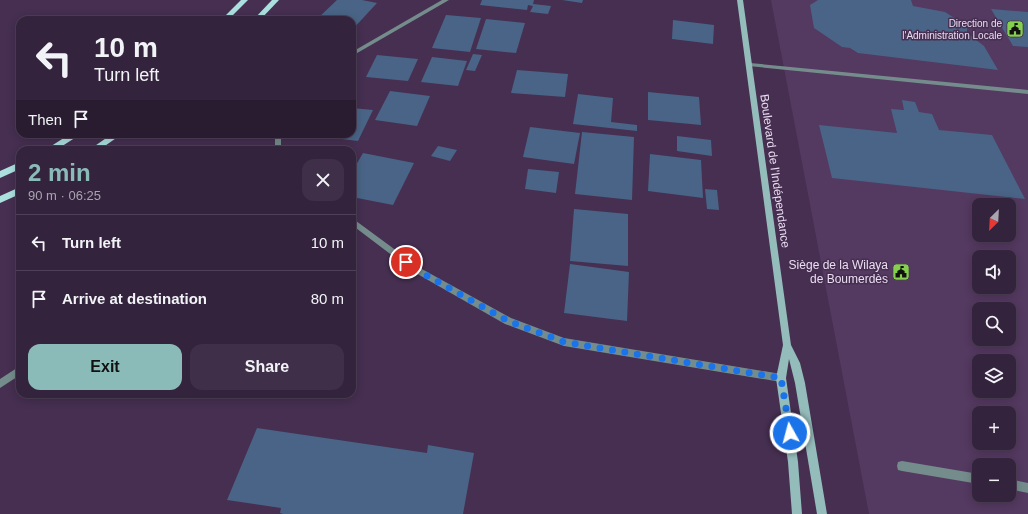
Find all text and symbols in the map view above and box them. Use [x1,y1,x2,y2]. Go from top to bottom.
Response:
place label: Direction de l'Administration Locale [902,18,1002,41]
public building icon: Direction de l'Administration Locale [1005,19,1025,39]
icon: left [28,32,80,84]
text: 10 m [94,32,158,63]
text: Turn left [94,65,159,85]
street label: Boulevard de l'Indépendance [757,93,793,249]
icon: arrive [70,108,92,130]
text: Then [28,111,62,128]
text: 2 min [28,159,91,186]
button: close [302,159,344,201]
text: 90 m · 06:25 [28,188,101,203]
north arrow [972,198,1016,242]
map controls [972,198,1016,502]
icon: left [28,232,50,254]
text: Turn left [62,234,121,251]
text: 10 m [311,234,344,251]
pin [389,245,423,279]
button: sound [972,250,1016,294]
icon: arrive [395,251,417,273]
place label: Siège de la Wilaya de Boumerdès [789,258,888,286]
public building icon: Siège de la Wilaya de Boumerdès [891,262,911,282]
icon: arrive [28,288,50,310]
text: Arrive at destination [62,290,207,307]
text: 80 m [311,290,344,307]
button: search [972,302,1016,346]
button: Exit [28,344,182,390]
button: Share [190,344,344,390]
button: layers [972,354,1016,398]
button: + [972,406,1016,450]
position arrow [769,412,811,454]
button: − [972,458,1016,502]

